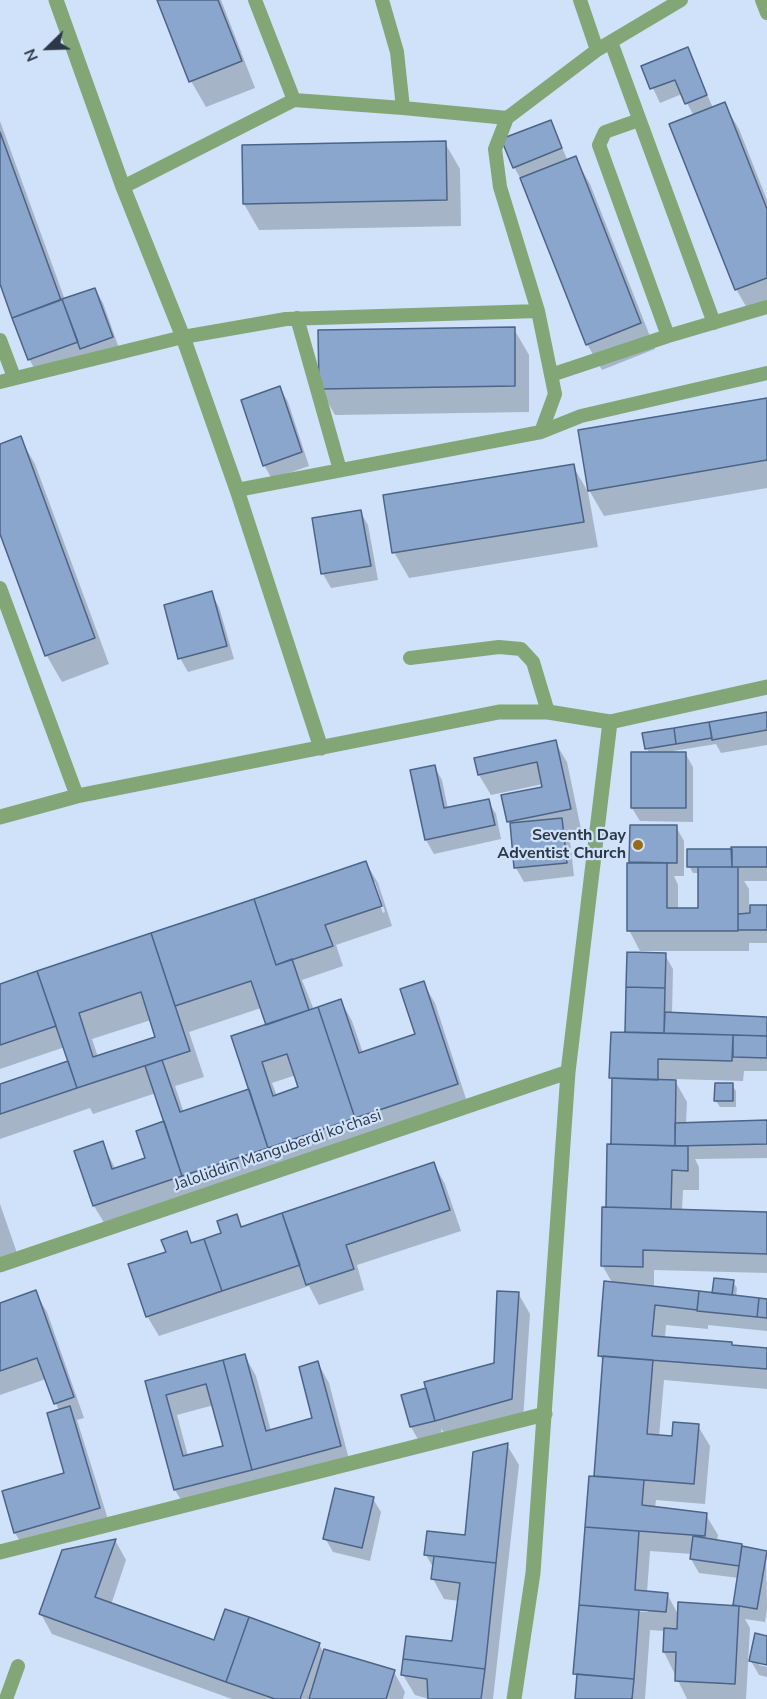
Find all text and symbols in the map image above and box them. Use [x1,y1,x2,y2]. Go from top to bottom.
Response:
north arrow [18,18,78,78]
text: N [19,45,44,65]
place label: Seventh Day Adventist Church [497,826,626,864]
marker: Seventh Day Adventist Church [631,838,645,852]
street label: Jaloliddin Manguberdi ko'chasi [172,1106,384,1196]

